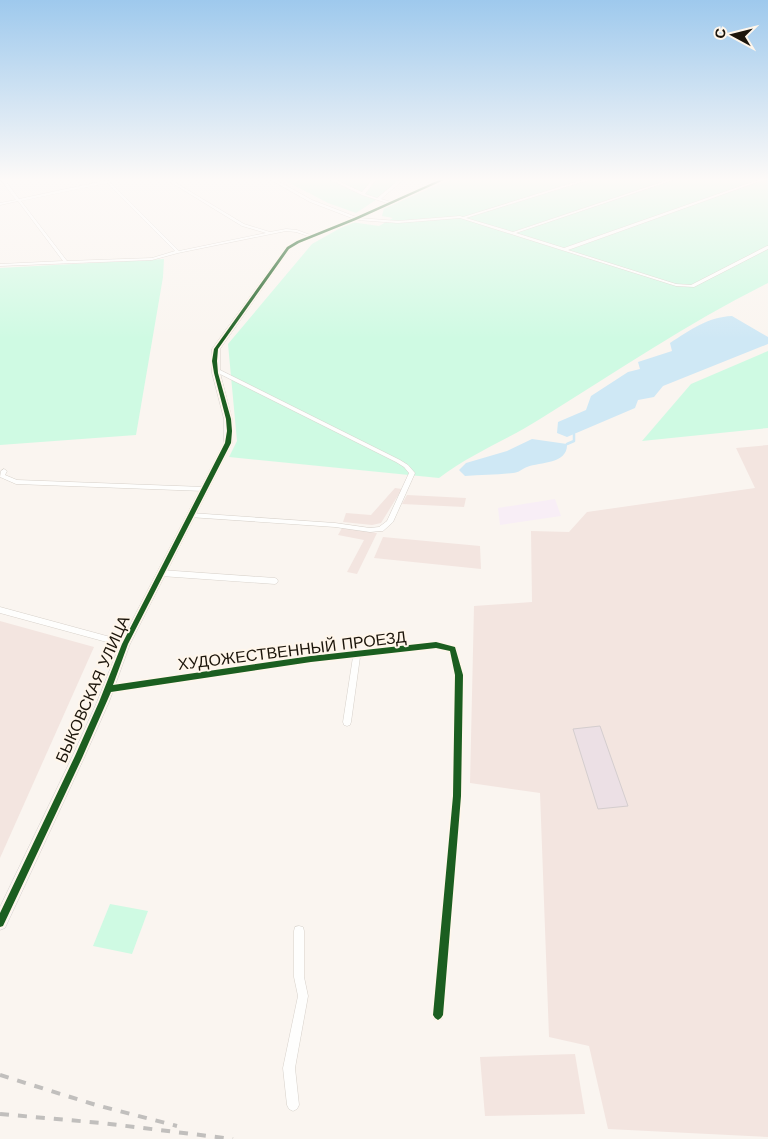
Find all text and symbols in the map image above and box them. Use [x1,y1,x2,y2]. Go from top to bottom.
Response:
north arrow [708,10,758,60]
text: С [712,27,729,39]
street label: БЫКОВСКАЯ УЛИЦА [51,612,134,766]
street label: ХУДОЖЕСТВЕННЫЙ ПРОЕЗД [177,627,407,674]

